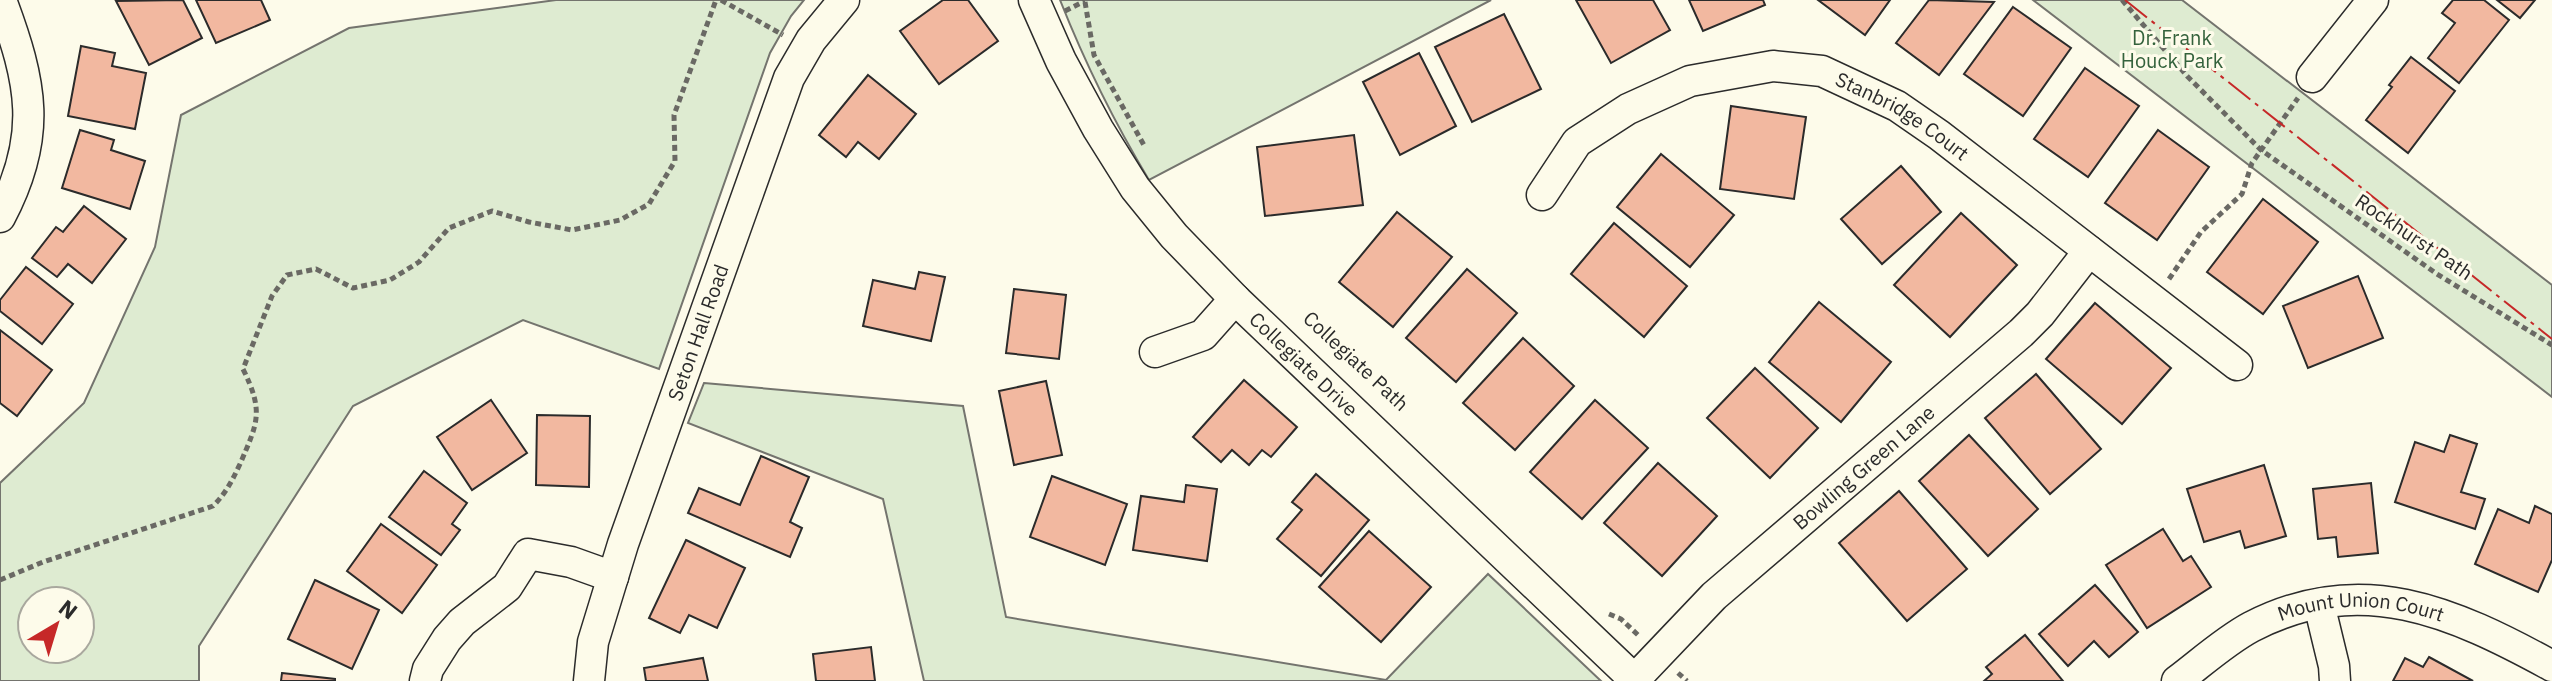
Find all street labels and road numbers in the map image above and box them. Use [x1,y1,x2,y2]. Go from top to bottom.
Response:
street label: Stanbridge Court [1831,65,1975,166]
street label: Rockhurst Path [2350,187,2478,286]
street label: Seton Hall Road [661,261,735,405]
street label: Collegiate Path [1298,305,1415,417]
street label: Collegiate Drive [1244,306,1364,422]
street label: Bowling Green Lane [1787,399,1940,536]
street label: Mount Union Court [2274,586,2448,628]

